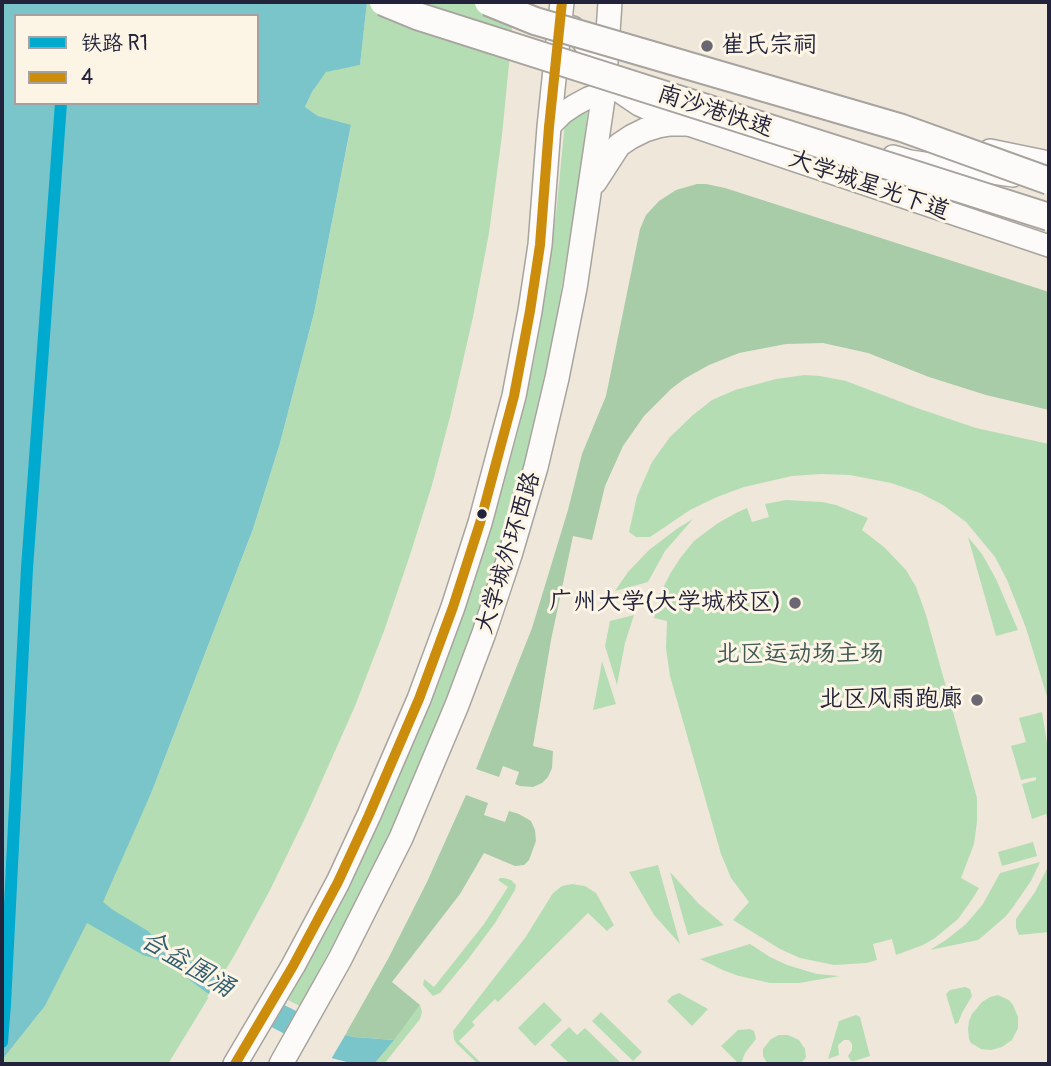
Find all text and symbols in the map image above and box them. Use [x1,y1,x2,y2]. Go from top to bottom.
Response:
legend [14,14,259,105]
text: 铁路 R1 [81,30,148,57]
place label: 崔氏宗祠 [721,32,817,60]
marker: 崔氏宗祠 [699,38,715,54]
text: 4 [81,64,93,91]
street label: 南沙港快速 [653,80,777,144]
street label: 大学城星光下道 [785,145,953,227]
street label: 大学城外环西路 [471,468,547,638]
unlabelled marker [475,507,489,521]
place label: 广州大学(大学城校区) [549,589,781,617]
marker: 广州大学(大学城校区) [787,595,803,611]
park label: 北区运动场主场 [716,641,884,669]
place label: 北区风雨跑廊 [819,686,963,714]
marker: 北区风雨跑廊 [969,692,985,708]
water label: 合益围涌 [134,925,240,1005]

